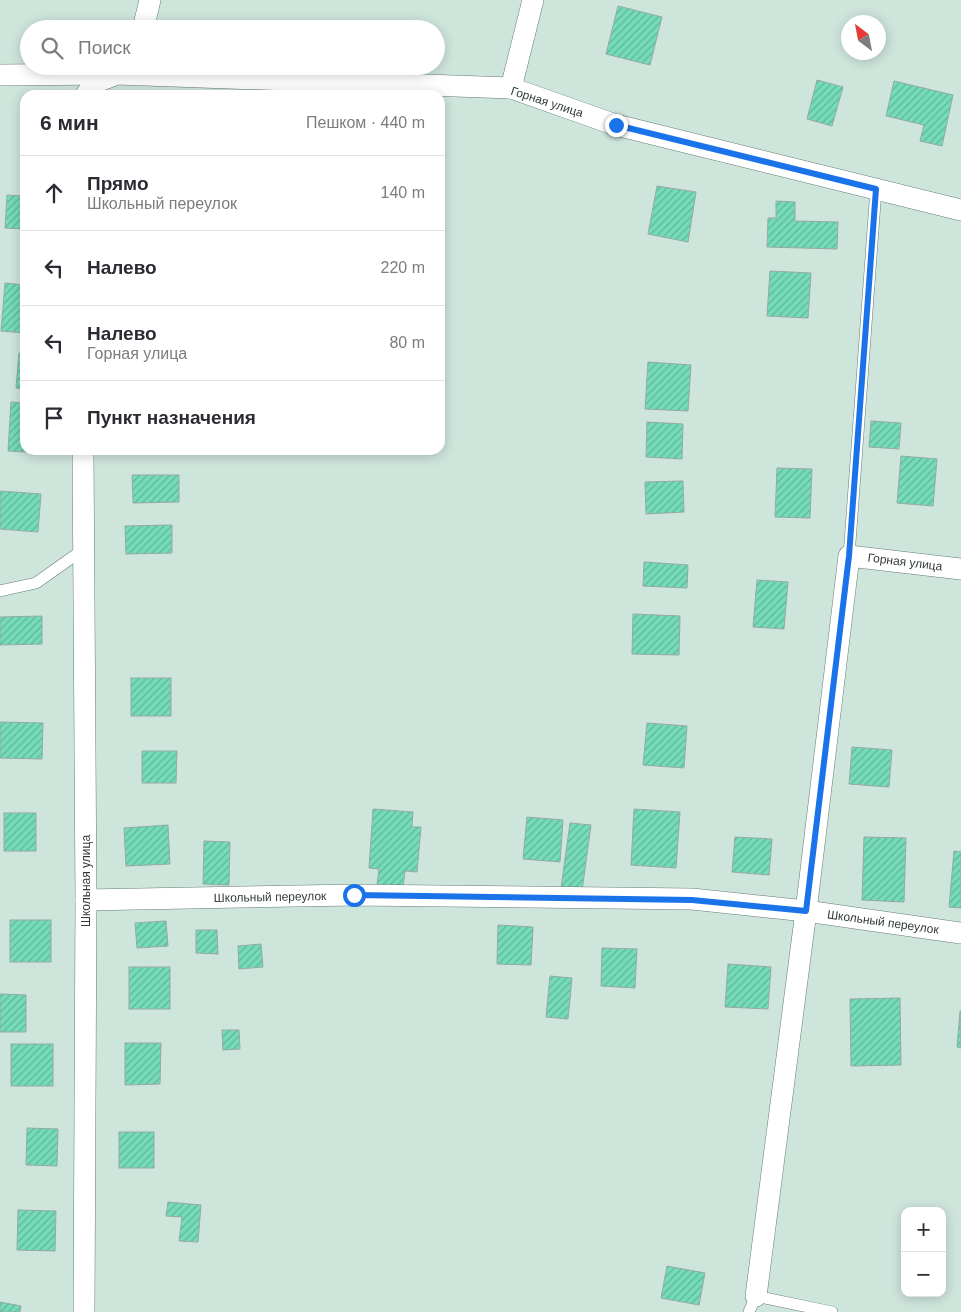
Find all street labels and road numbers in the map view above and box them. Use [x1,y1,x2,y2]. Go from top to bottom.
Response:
street label: Горная улица [509,84,585,120]
street label: Горная улица [867,550,943,574]
street label: Школьная улица [79,835,93,927]
street label: Школьный переулок [214,889,327,905]
street label: Школьный переулок [826,907,940,937]

